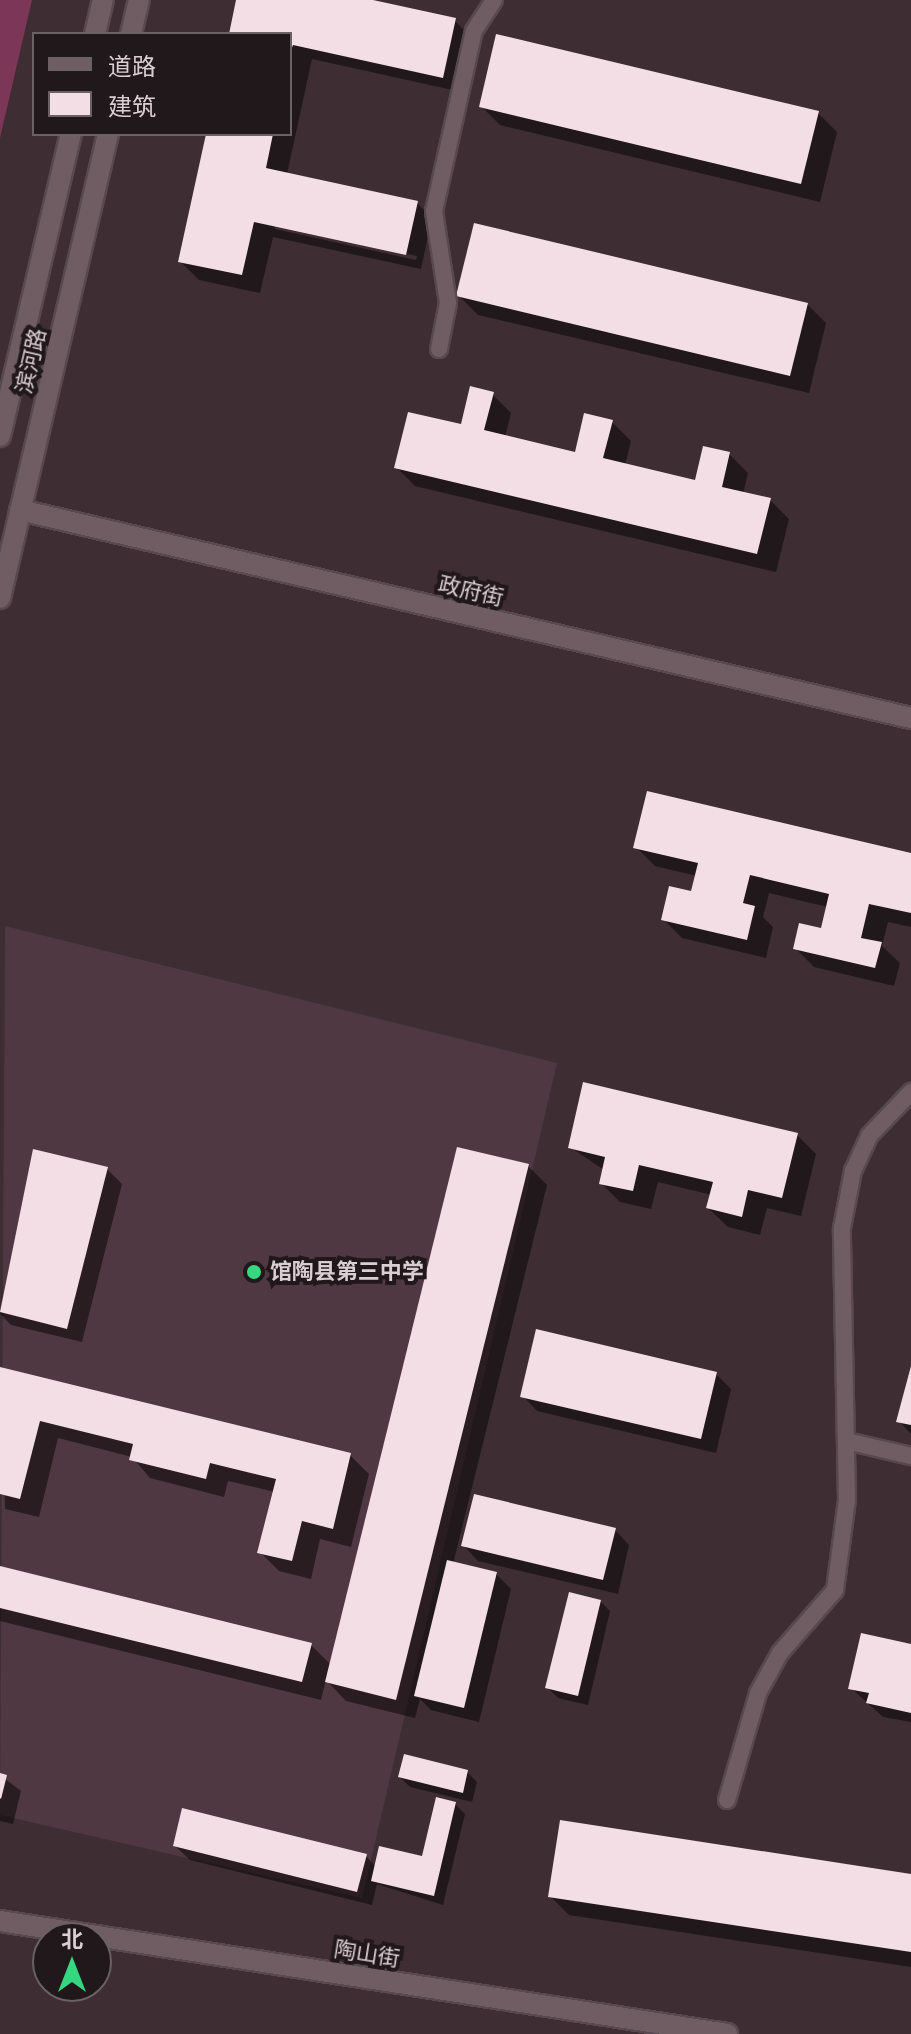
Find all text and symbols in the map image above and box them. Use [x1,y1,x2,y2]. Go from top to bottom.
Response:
legend [32,32,292,136]
text: 道路 [108,53,156,81]
text: 建筑 [108,93,156,121]
street label: 滨河路 [11,326,51,396]
street label: 政府街 [436,571,506,611]
place label: 馆陶县第三中学 [270,1259,424,1285]
marker: 馆陶县第三中学 [245,1263,263,1281]
north arrow [32,1922,112,2002]
text: 北 [61,1926,83,1953]
street label: 陶山街 [332,1936,402,1972]

